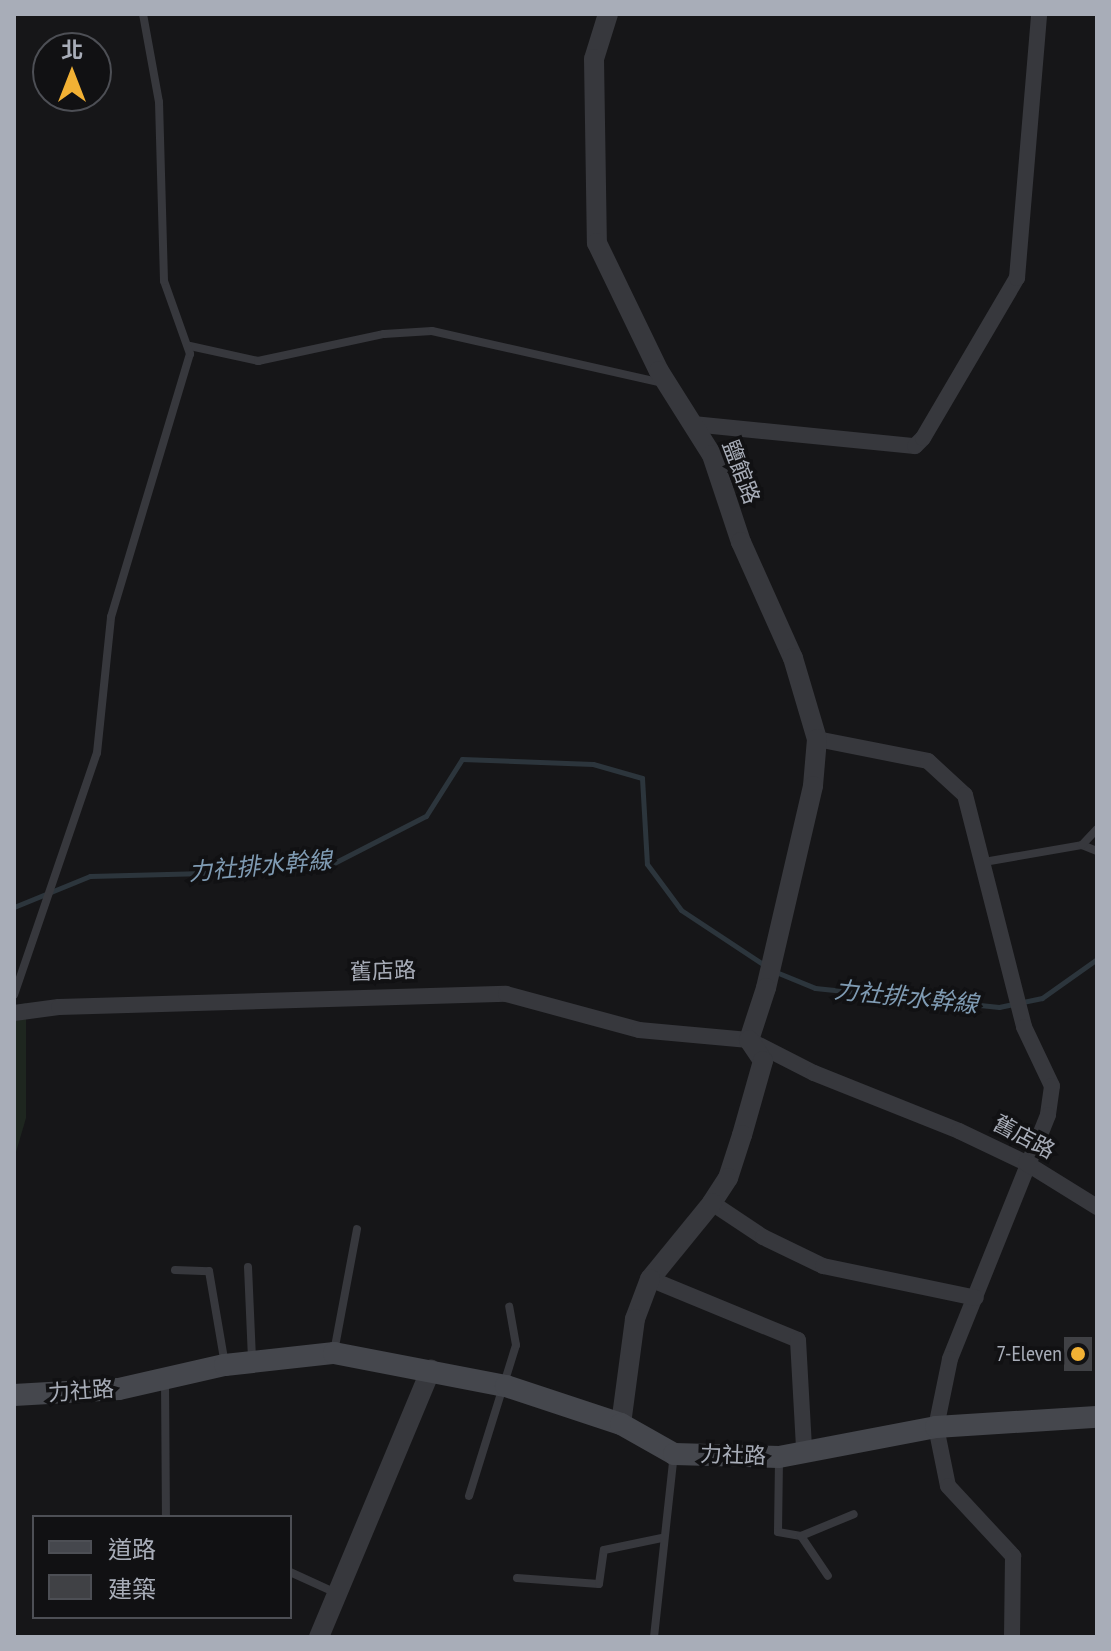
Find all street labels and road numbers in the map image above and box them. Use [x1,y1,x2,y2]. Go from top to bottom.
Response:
street label: 鹽館路 [717,436,765,508]
street label: 舊店路 [350,957,416,985]
street label: 舊店路 [989,1110,1059,1164]
street label: 力社路 [47,1376,115,1406]
street label: 力社路 [700,1441,766,1469]

